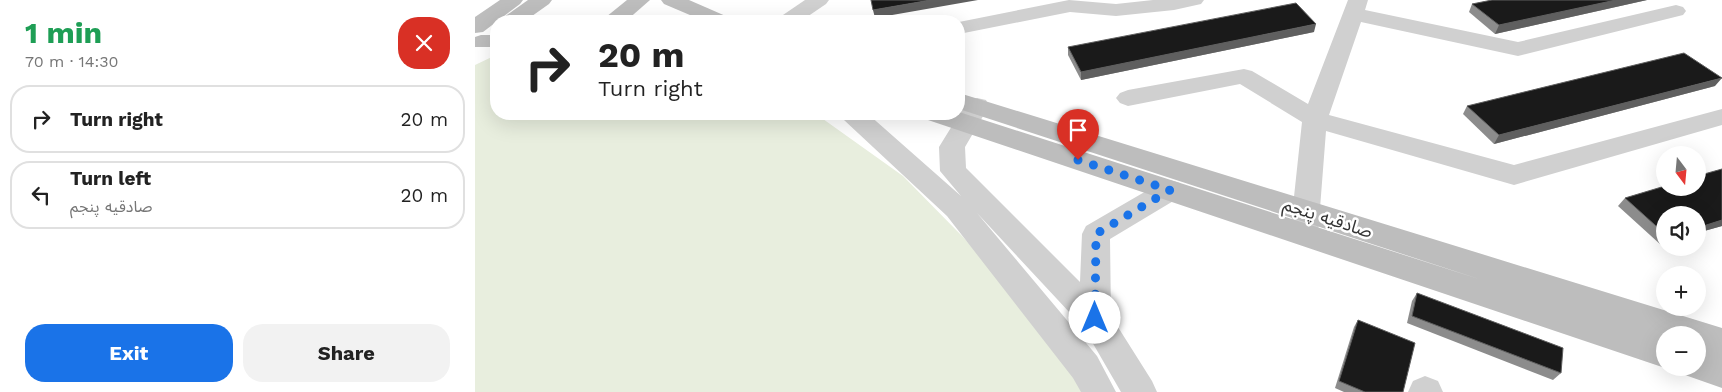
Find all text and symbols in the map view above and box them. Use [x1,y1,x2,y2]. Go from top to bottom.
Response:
text: 1 min [25,15,102,50]
button: close [398,17,450,69]
text: 20 m [598,34,684,76]
icon: right [515,35,580,100]
text: 70 m · 14:30 [25,52,119,71]
text: Turn right [598,76,703,101]
icon: right [27,105,55,133]
text: Turn right [70,108,163,131]
text: 20 m [401,108,448,131]
pin [1057,109,1099,160]
icon: arrive [1064,116,1092,144]
north arrow [1656,146,1706,196]
map controls [1656,146,1706,376]
text: Turn left [70,167,151,190]
icon: left [27,181,55,209]
text: 20 m [401,184,448,207]
street label: صادقیه پنجم [1280,193,1376,245]
text: صادقیه پنجم [70,197,153,216]
button: sound [1656,206,1706,256]
button: + [1656,266,1706,316]
position arrow [1068,291,1120,343]
button: Exit [25,324,233,382]
button: Share [243,324,450,382]
button: − [1656,326,1706,376]

